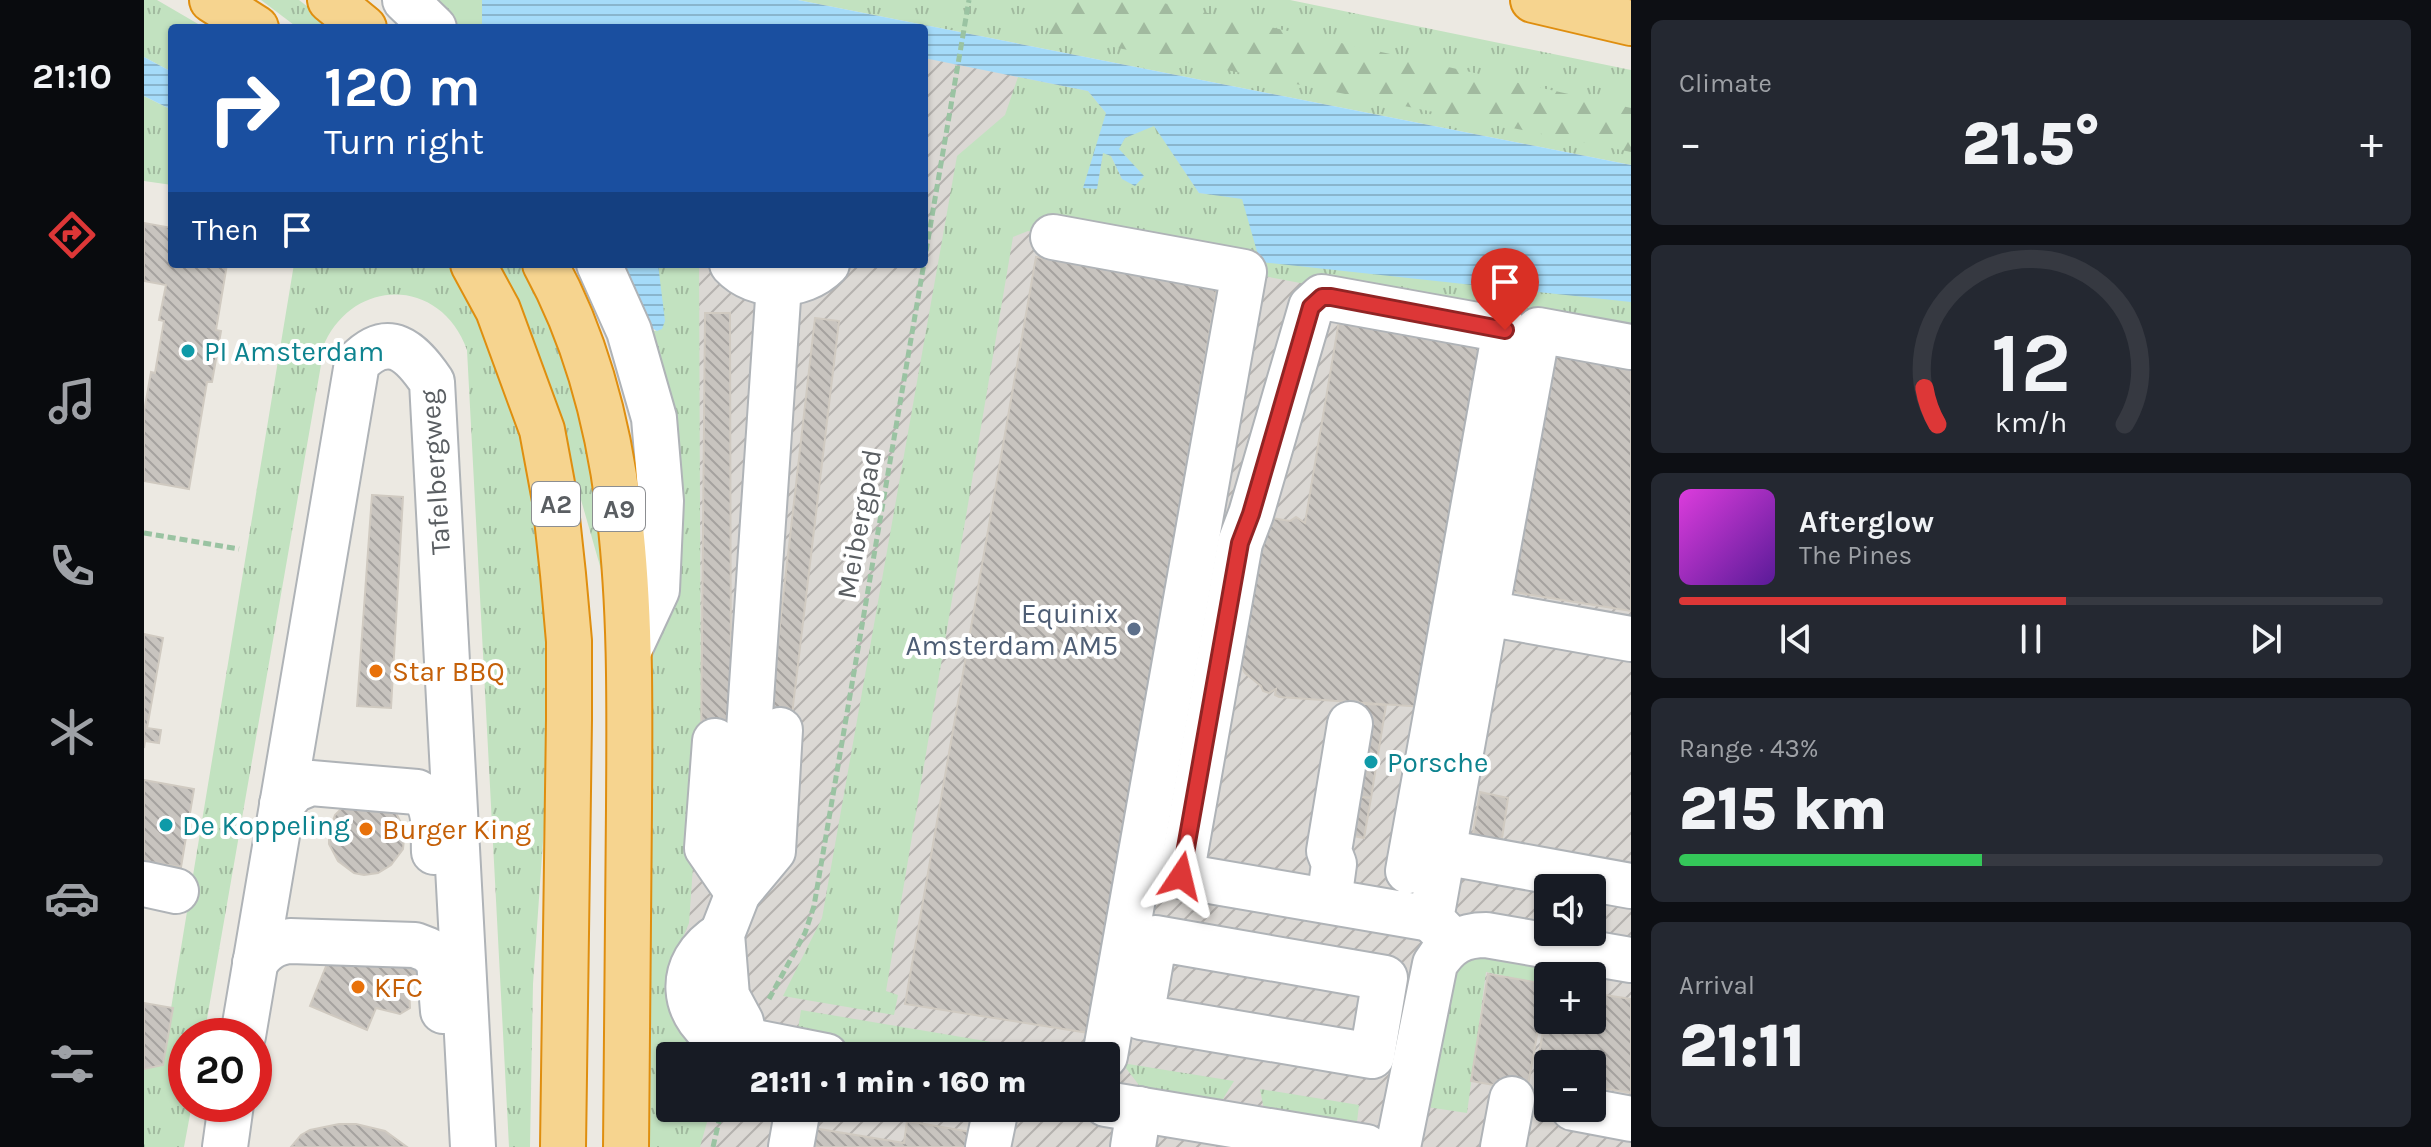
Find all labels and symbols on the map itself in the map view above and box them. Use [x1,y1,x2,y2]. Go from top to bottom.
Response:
pin [1471,248,1539,330]
place label: PI Amsterdam [204,335,384,368]
marker: PI Amsterdam [179,342,197,360]
street label: Tafelbergweg [413,388,457,556]
street label: Meibergpad [830,447,888,601]
road number: A2 [532,482,580,526]
road number: A9 [593,487,645,531]
place label: Equinix Amsterdam AM5 [906,597,1118,662]
marker: Equinix Amsterdam AM5 [1125,620,1143,638]
place label: Star BBQ [392,655,505,688]
marker: Star BBQ [367,662,385,680]
place label: Porsche [1387,746,1488,779]
marker: Porsche [1362,753,1380,771]
place label: De Koppeling [182,809,350,842]
place label: Burger King [382,813,531,846]
marker: De Koppeling [157,816,175,834]
marker: Burger King [357,820,375,838]
position arrow [1139,834,1223,918]
place label: KFC [374,971,423,1004]
marker: KFC [349,978,367,996]
speed limit sign: 20 [168,1018,272,1122]

